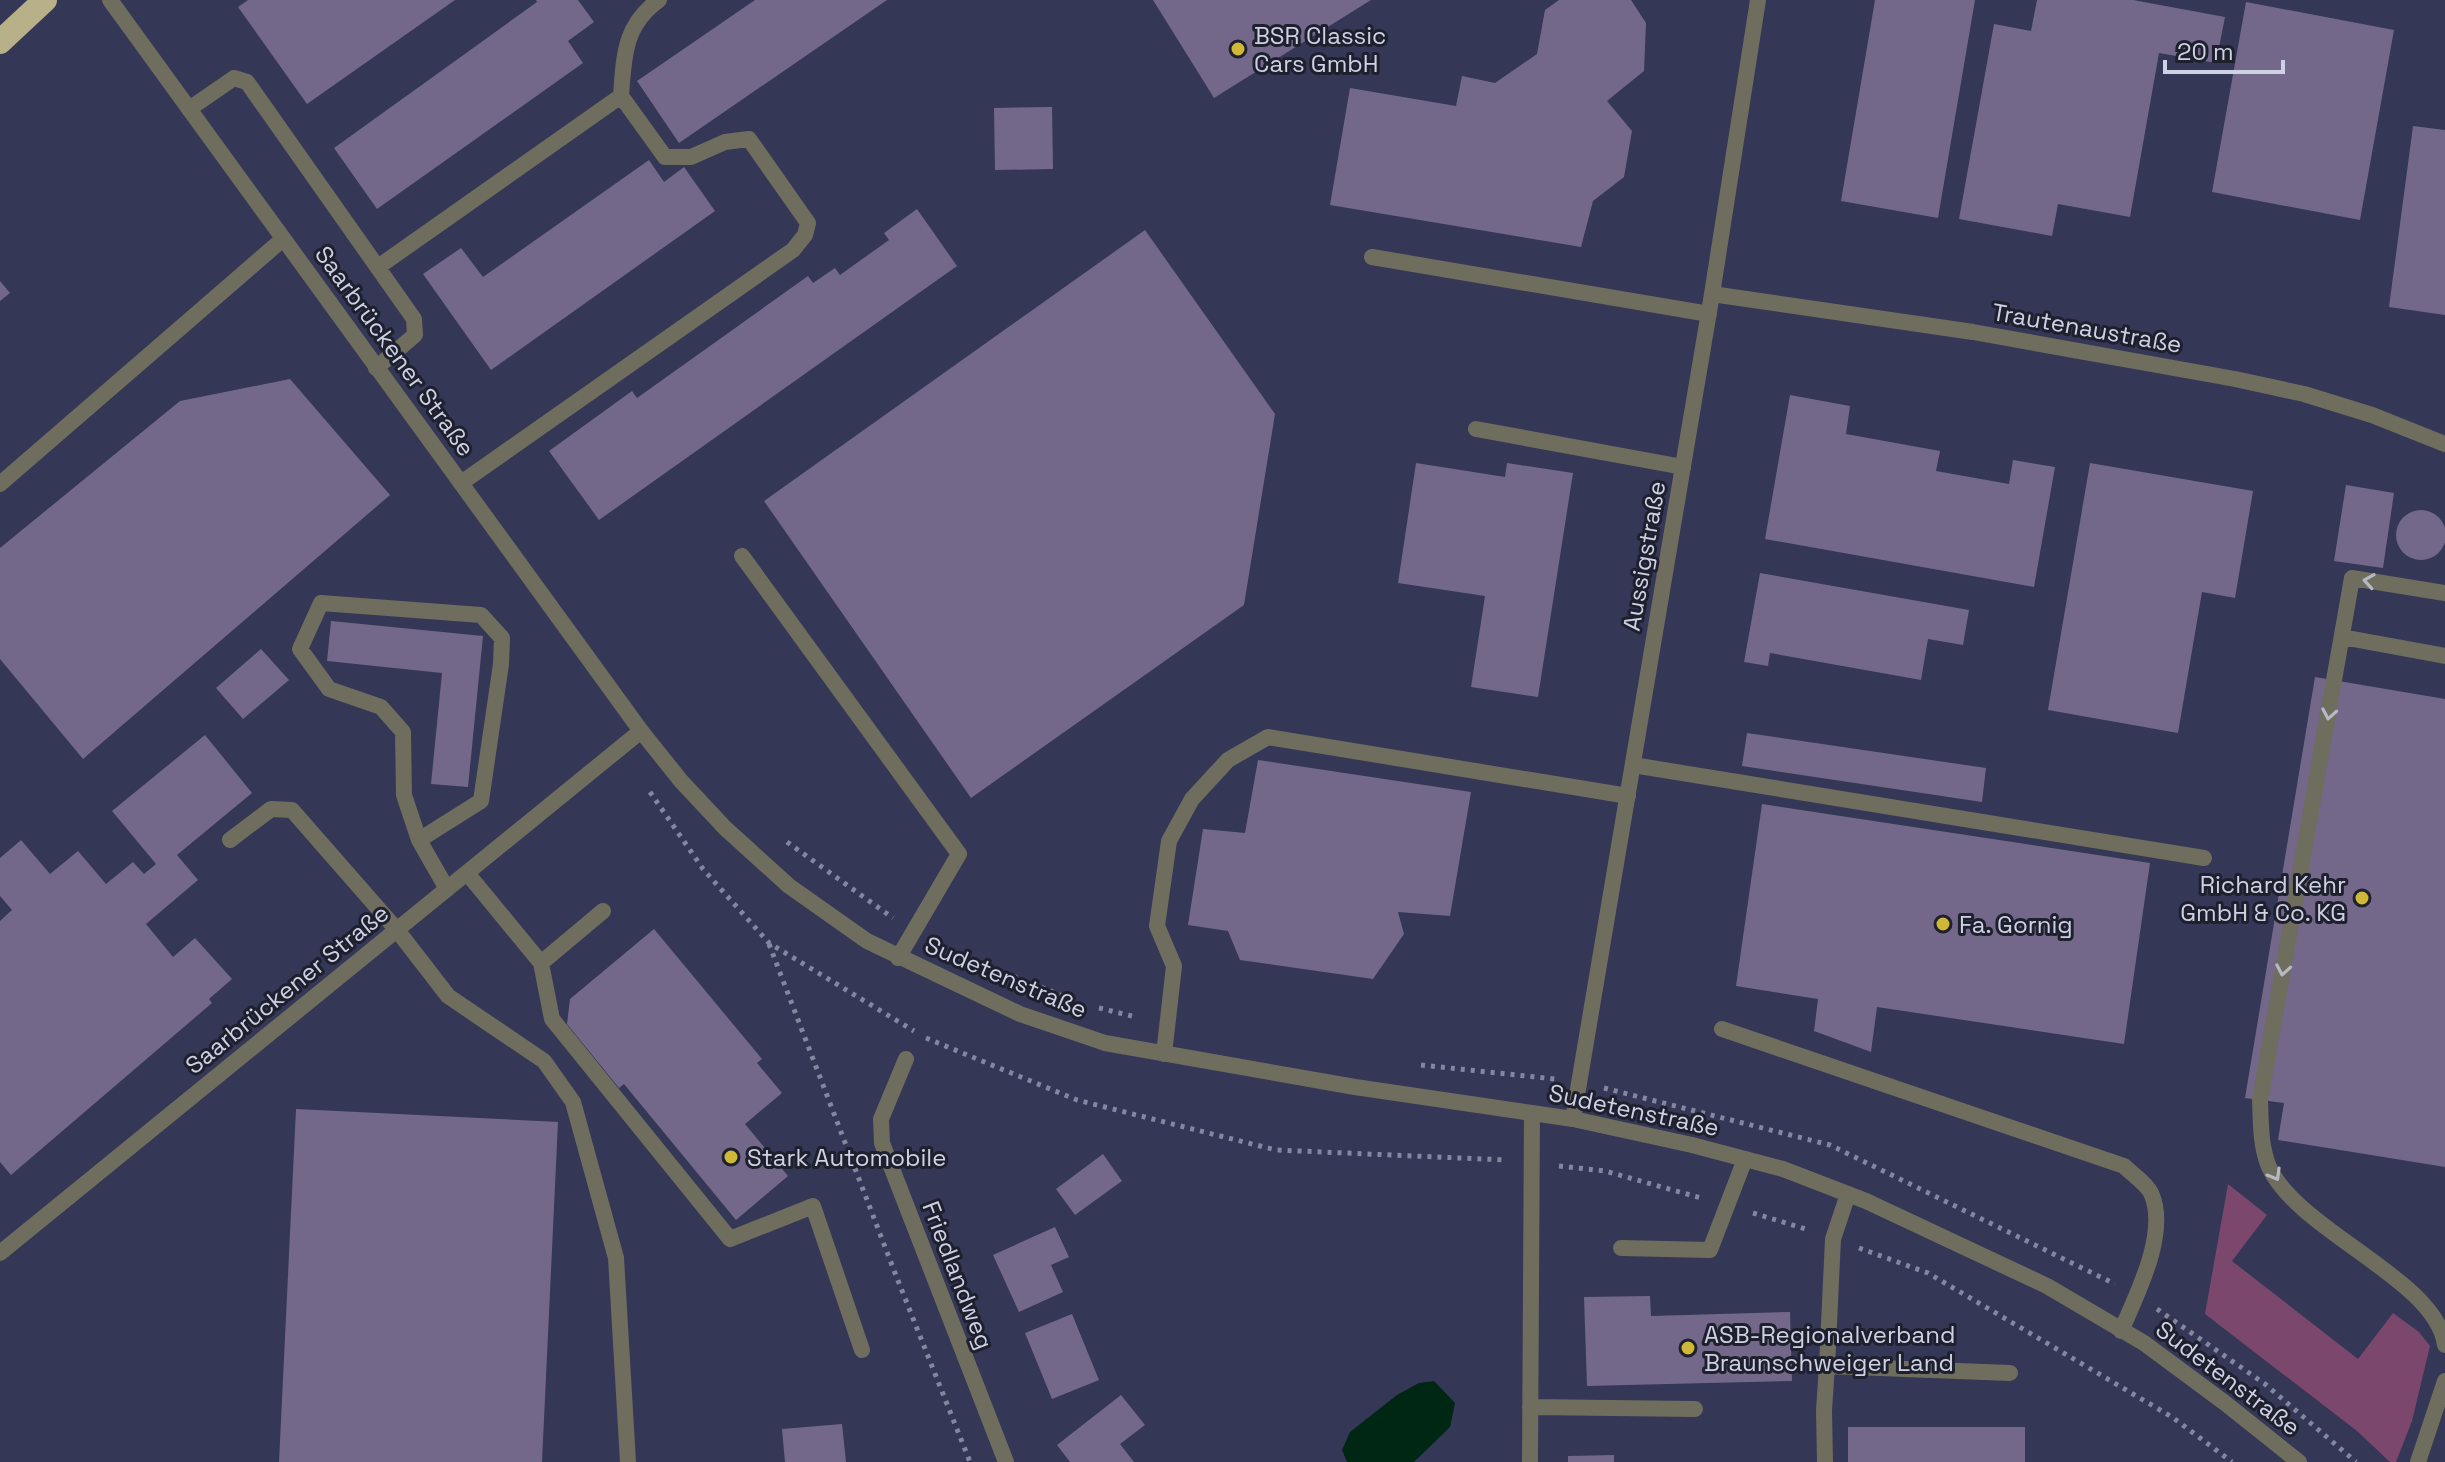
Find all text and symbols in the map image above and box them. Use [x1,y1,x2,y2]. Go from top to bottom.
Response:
place label: BSR Classic Cars GmbH [1254,20,1386,79]
scale bar [2165,24,2283,74]
text: 20 m [2177,36,2234,67]
marker: BSR Classic Cars GmbH [1229,40,1247,58]
street label: Saarbrückener Straße [308,240,482,462]
street label: Trautenaustraße [1990,296,2184,360]
street label: Aussigstraße [1616,479,1672,633]
one-way arrow [2362,573,2376,590]
one-way arrow [2321,707,2338,720]
place label: Richard Kehr GmbH & Co. KG [2180,869,2346,928]
marker: Richard Kehr GmbH & Co. KG [2353,889,2371,907]
street label: Saarbrückener Straße [179,897,395,1081]
place label: Fa. Gornig [1959,909,2073,940]
marker: Fa. Gornig [1934,915,1952,933]
street label: Sudetenstraße [920,929,1092,1025]
one-way arrow [2276,963,2293,977]
street label: Sudetenstraße [1546,1077,1722,1143]
place label: Stark Automobile [747,1142,946,1173]
marker: Stark Automobile [722,1148,740,1166]
one-way arrow [2265,1166,2281,1181]
street label: Friedlandweg [916,1197,1000,1353]
street label: Sudetenstraße [2149,1313,2307,1443]
place label: ASB-Regionalverband Braunschweiger Land [1704,1319,1955,1378]
marker: ASB-Regionalverband Braunschweiger Land [1679,1339,1697,1357]

